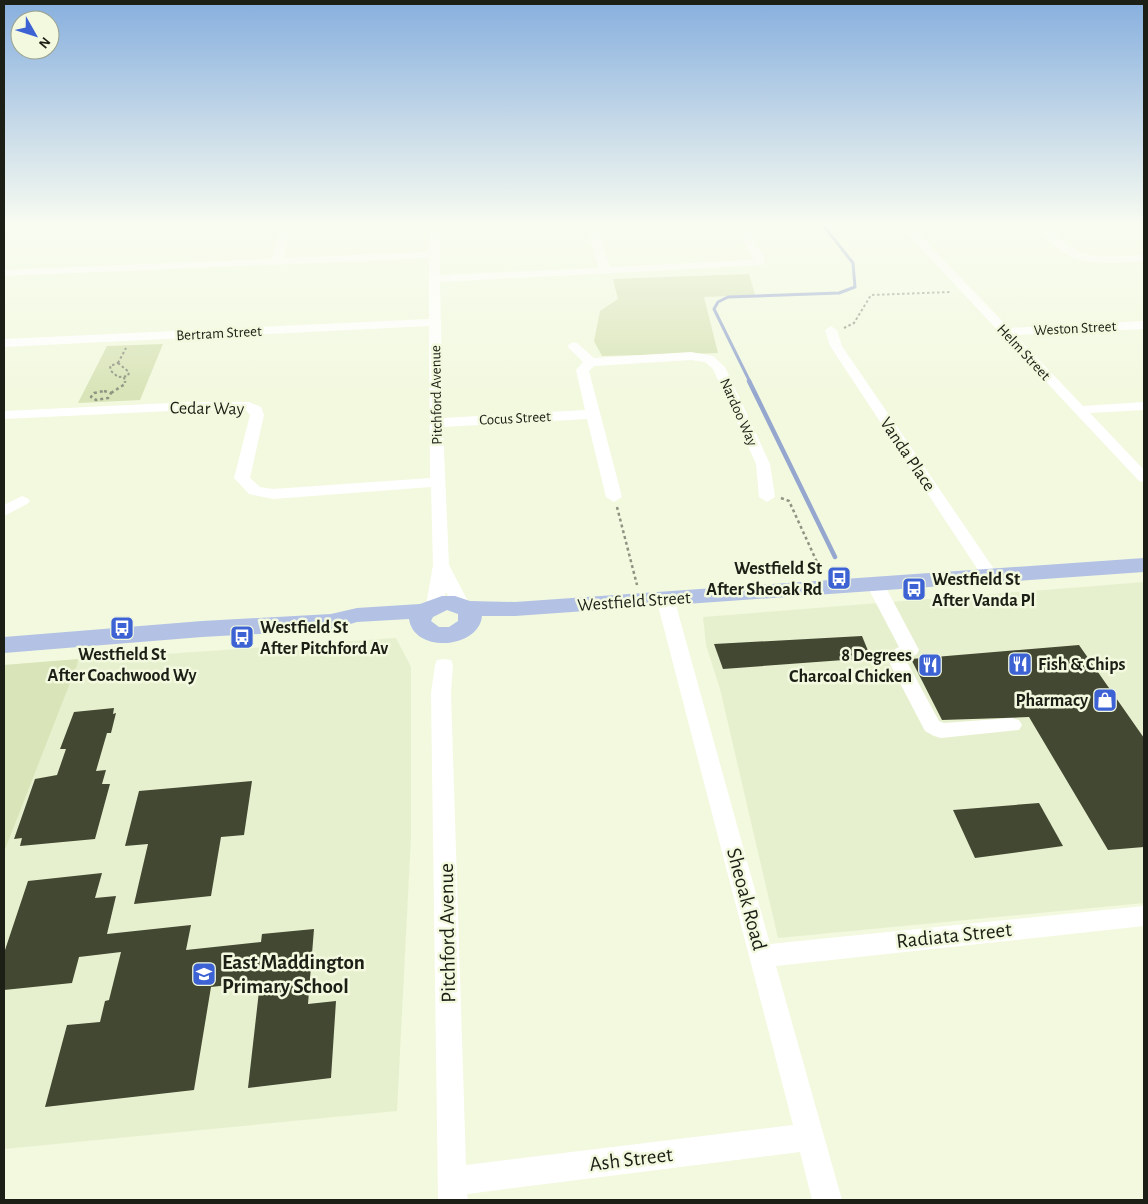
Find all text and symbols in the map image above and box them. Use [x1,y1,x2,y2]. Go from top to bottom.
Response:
north arrow [10,10,60,60]
text: N [36,34,53,51]
street label: Weston Street [1033,319,1117,338]
street label: Helm Street [994,321,1053,383]
street label: Bertram Street [176,324,262,343]
street label: Pitchford Avenue [428,345,445,445]
street label: Nardoo Way [717,376,760,449]
street label: Cedar Way [170,399,245,419]
street label: Cocus Street [479,409,551,428]
street label: Vanda Place [876,414,938,495]
place label: Westfield St After Sheoak Rd [706,560,823,599]
bus stop icon: Westfield St After Sheoak Rd [826,565,852,591]
place label: Westfield St After Vanda Pl [932,571,1035,610]
bus stop icon: Westfield St After Vanda Pl [901,576,927,602]
street label: Westfield Street [577,589,692,615]
bus stop icon: Westfield St After Coachwood Wy [109,615,135,641]
place label: Westfield St After Pitchford Av [260,619,388,658]
bus stop icon: Westfield St After Pitchford Av [229,624,255,650]
place label: Westfield St After Coachwood Wy [47,646,197,685]
place label: 8 Degrees Charcoal Chicken [789,647,912,686]
restaurant icon: Fish & Chips [1007,651,1033,677]
restaurant icon: 8 Degrees Charcoal Chicken [917,652,943,678]
place label: Fish & Chips [1038,656,1126,674]
shop icon: Pharmacy [1092,687,1118,713]
place label: Pharmacy [1015,692,1089,710]
street label: Sheoak Road [723,846,770,953]
street label: Pitchford Avenue [436,863,459,1003]
street label: Radiata Street [895,919,1013,952]
place label: East Maddington Primary School [222,952,365,997]
school or university icon: East Maddington Primary School [191,961,217,987]
street label: Ash Street [588,1144,674,1175]

